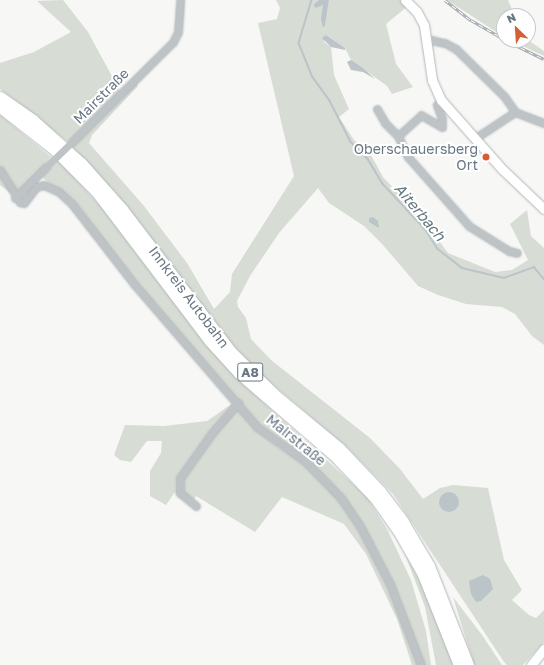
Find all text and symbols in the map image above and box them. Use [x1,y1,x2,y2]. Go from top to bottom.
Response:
north arrow [496,8,536,48]
text: N [505,10,518,25]
street label: Mairstraße [70,65,132,127]
place label: Oberschauersberg Ort [354,141,478,174]
marker: Oberschauersberg Ort [481,152,491,162]
water label: Aiterbach [391,180,449,244]
street label: Innkreis Autobahn [145,243,233,351]
road number: A8 [237,361,263,383]
street label: Mairstraße [263,411,329,469]

